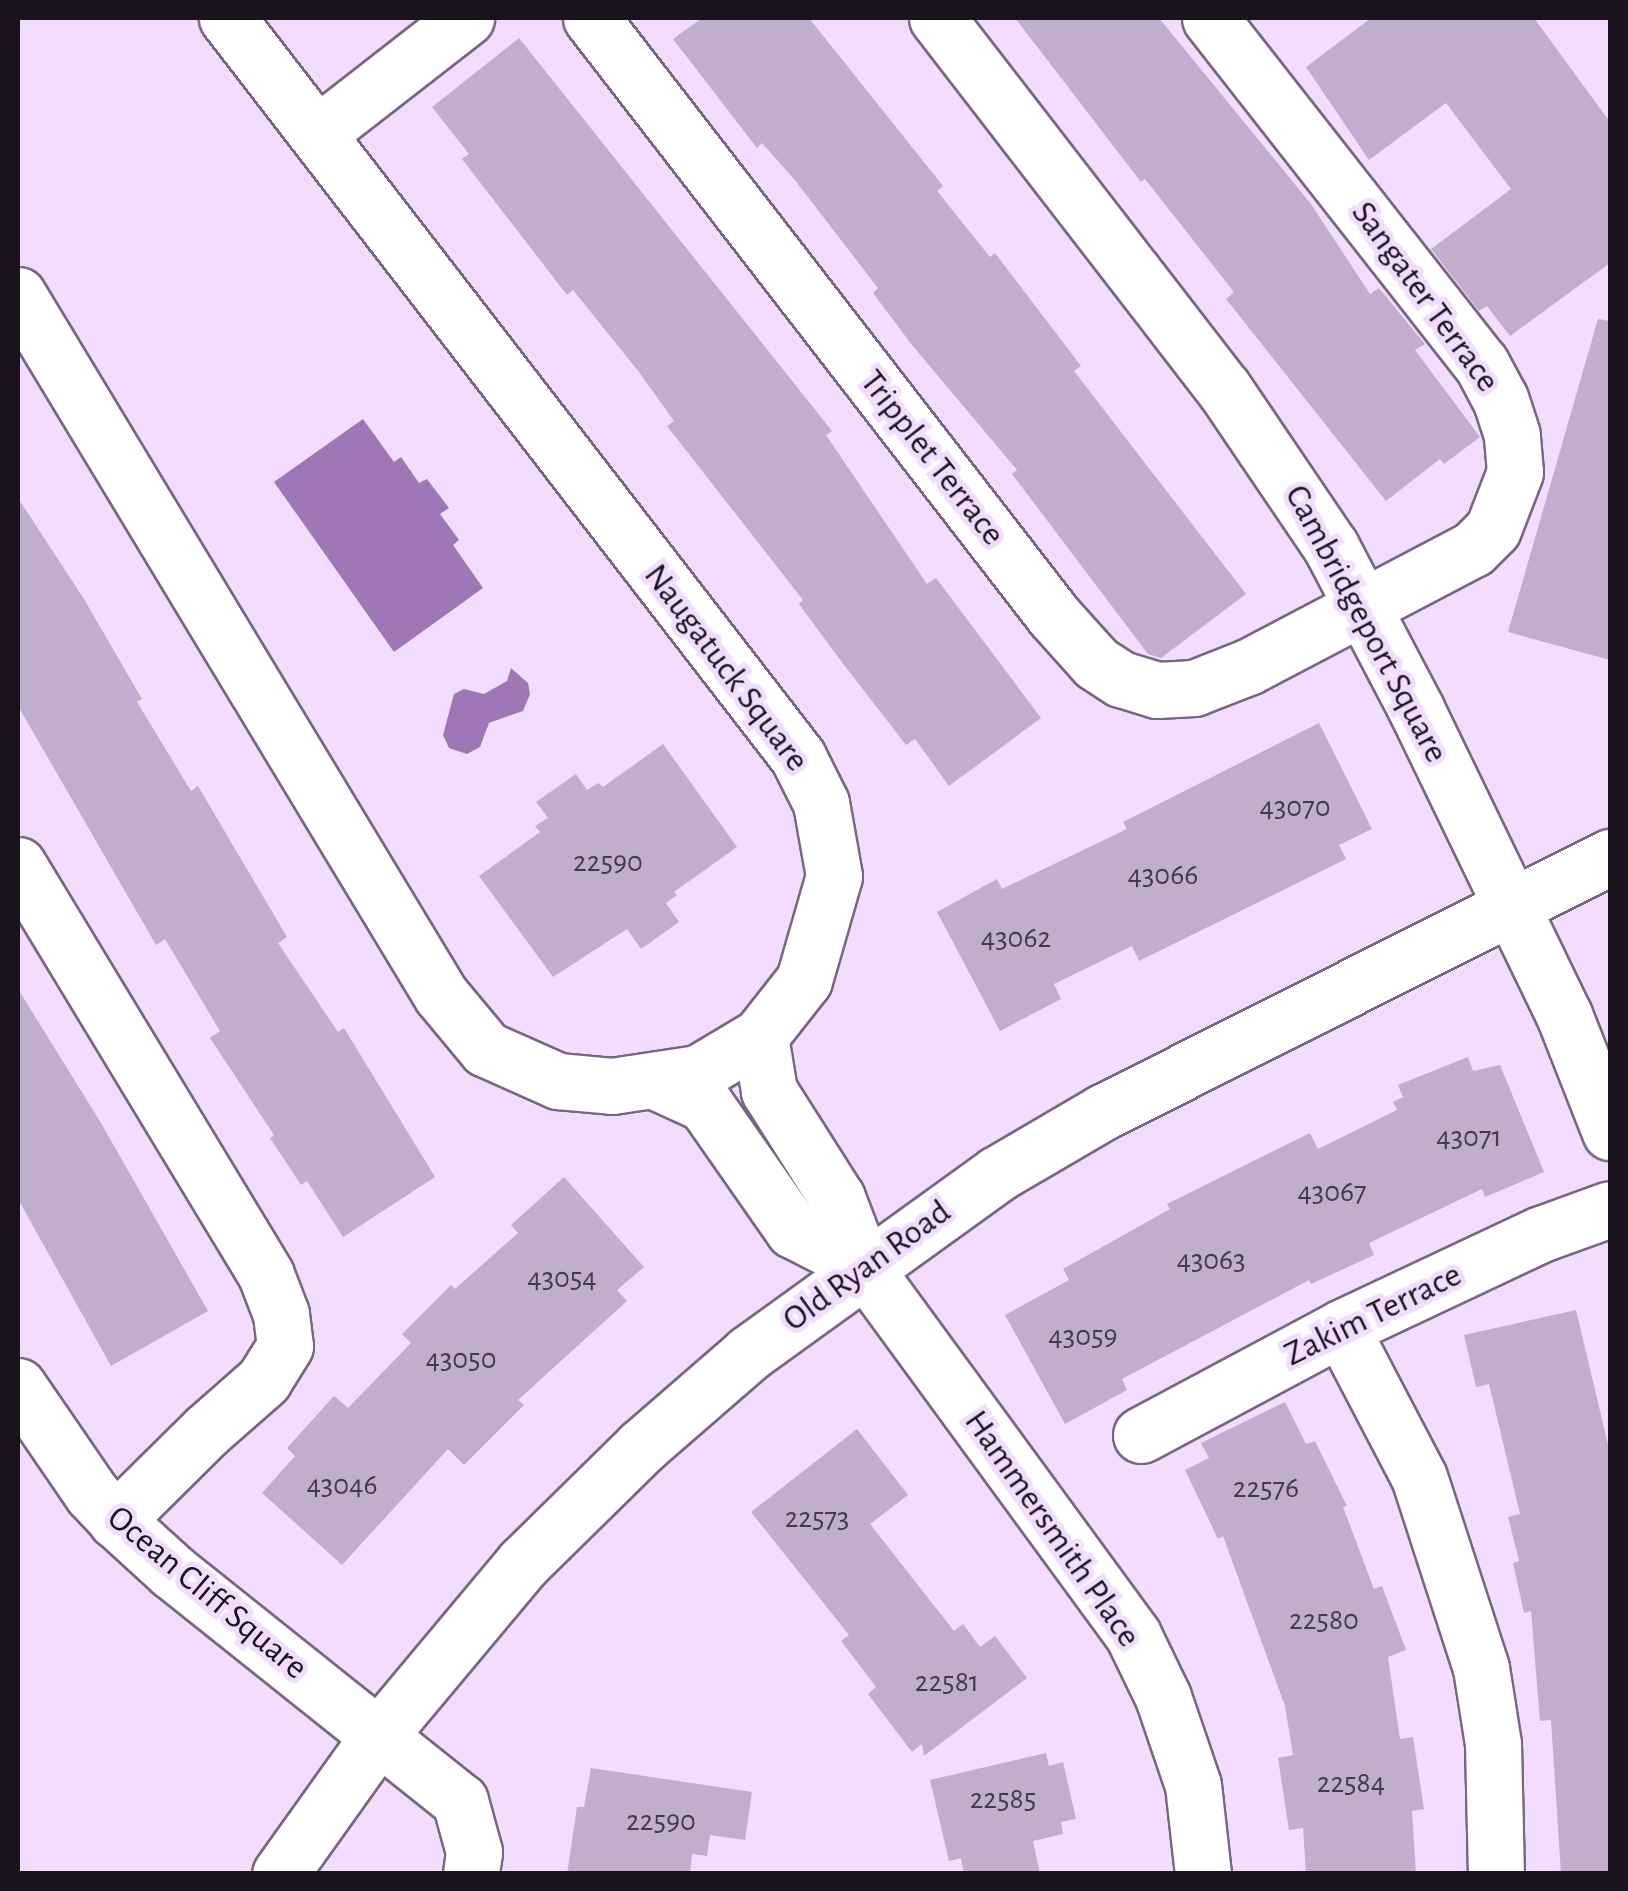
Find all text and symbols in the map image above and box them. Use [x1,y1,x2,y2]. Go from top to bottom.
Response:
street label: Sangater Terrace [1342,194,1508,400]
street label: Tripplet Terrace [850,362,1014,554]
street label: Cambridgeport Square [1275,478,1457,770]
street label: Naugatuck Square [634,556,818,780]
house number: 43070 [1260,789,1330,825]
house number: 22590 [573,844,643,880]
house number: 43066 [1128,857,1198,893]
house number: 43062 [981,920,1051,956]
house number: 43071 [1436,1119,1502,1155]
house number: 43067 [1297,1174,1367,1210]
street label: Old Ryan Road [775,1191,959,1341]
house number: 43063 [1176,1242,1246,1278]
street label: Zakim Terrace [1278,1254,1468,1376]
house number: 43054 [527,1260,597,1296]
house number: 43059 [1048,1318,1118,1354]
house number: 43050 [425,1341,497,1377]
street label: Hammersmith Place [955,1403,1149,1655]
house number: 43046 [306,1467,378,1503]
house number: 22576 [1233,1470,1299,1506]
street label: Ocean Cliff Square [98,1497,316,1689]
house number: 22573 [785,1500,849,1536]
house number: 22580 [1289,1602,1359,1638]
house number: 22581 [915,1664,979,1700]
house number: 22584 [1317,1765,1385,1801]
house number: 22585 [970,1781,1036,1817]
house number: 22590 [626,1803,696,1839]

